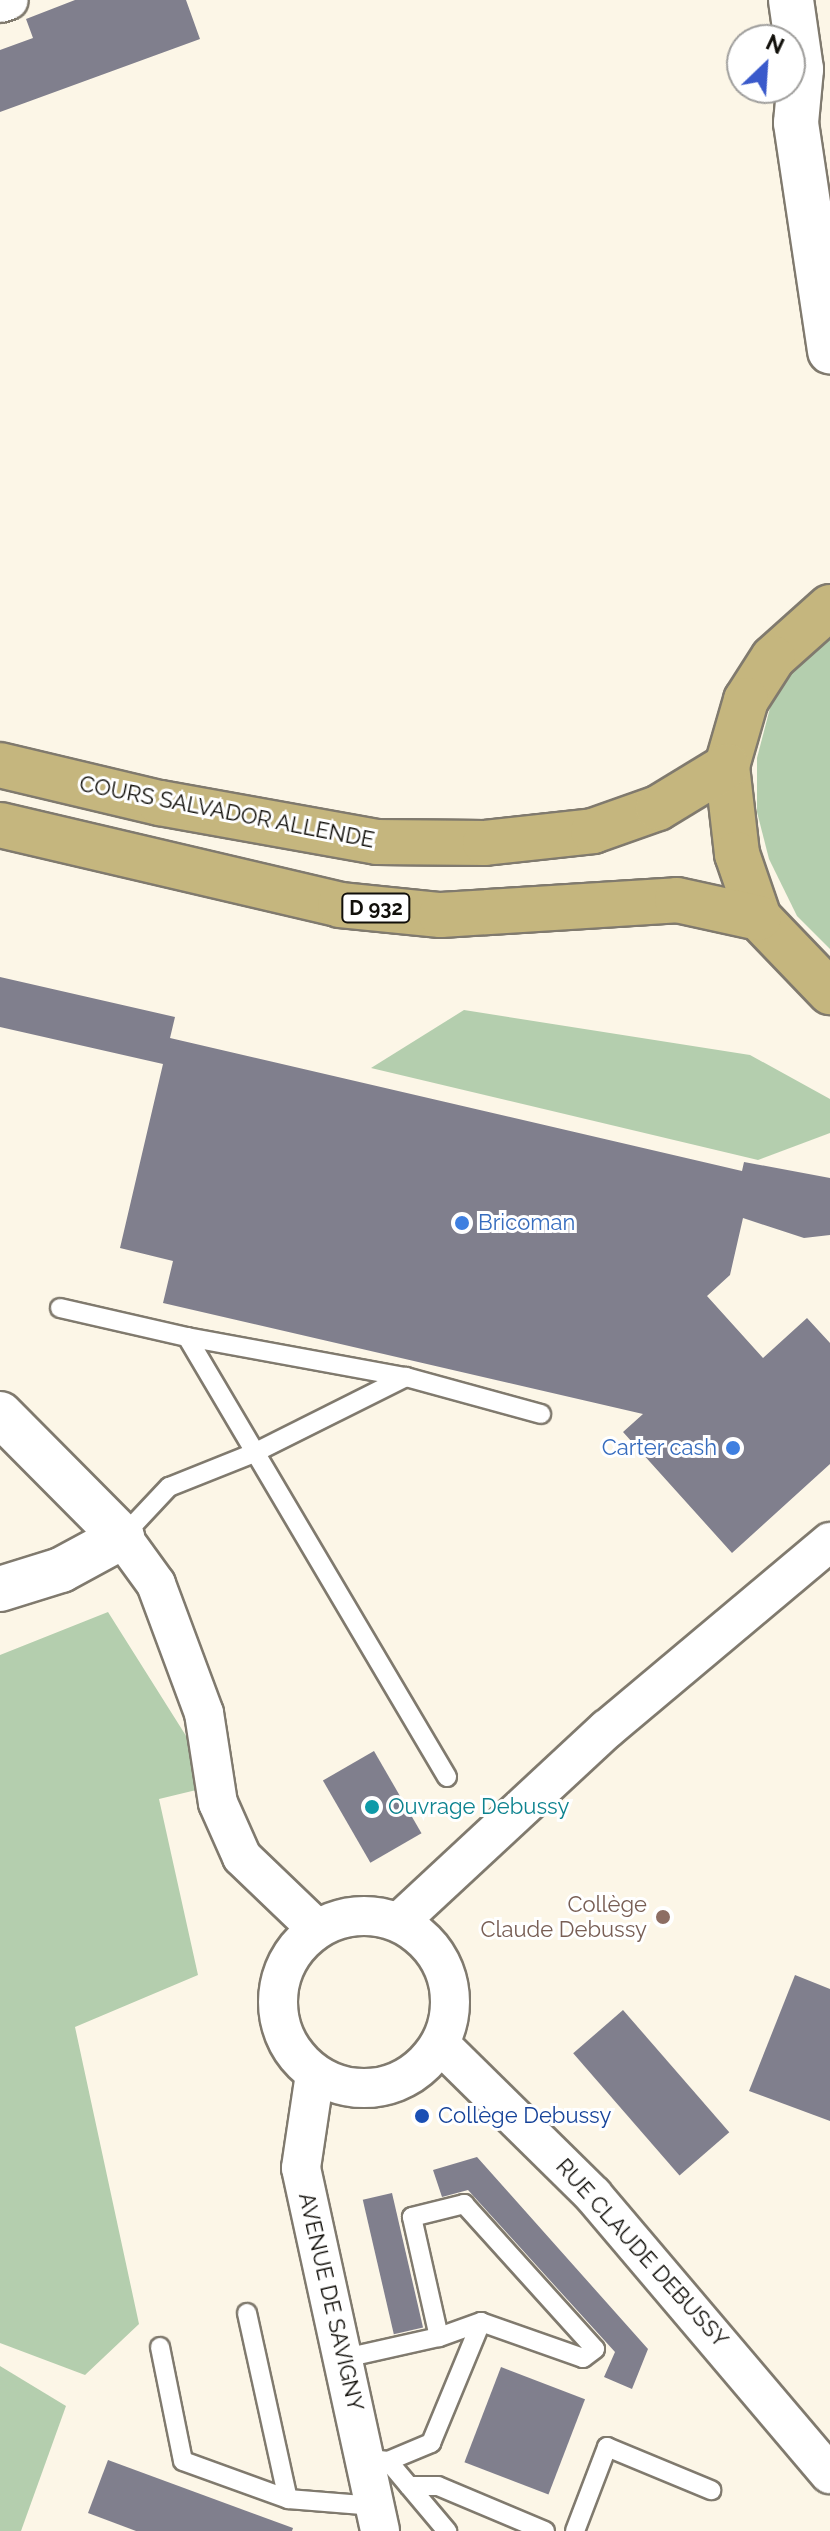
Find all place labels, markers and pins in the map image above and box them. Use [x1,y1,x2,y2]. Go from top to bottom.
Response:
place label: Bricoman [478,1210,575,1236]
marker: Bricoman [453,1214,471,1232]
place label: Carter cash [601,1435,717,1461]
marker: Carter cash [724,1439,742,1457]
place label: Ouvrage Debussy [388,1794,569,1820]
marker: Ouvrage Debussy [363,1798,381,1816]
place label: Collège Claude Debussy [480,1891,647,1942]
marker: Collège Claude Debussy [654,1908,672,1926]
place label: Collège Debussy [438,2103,611,2129]
marker: Collège Debussy [413,2107,431,2125]

